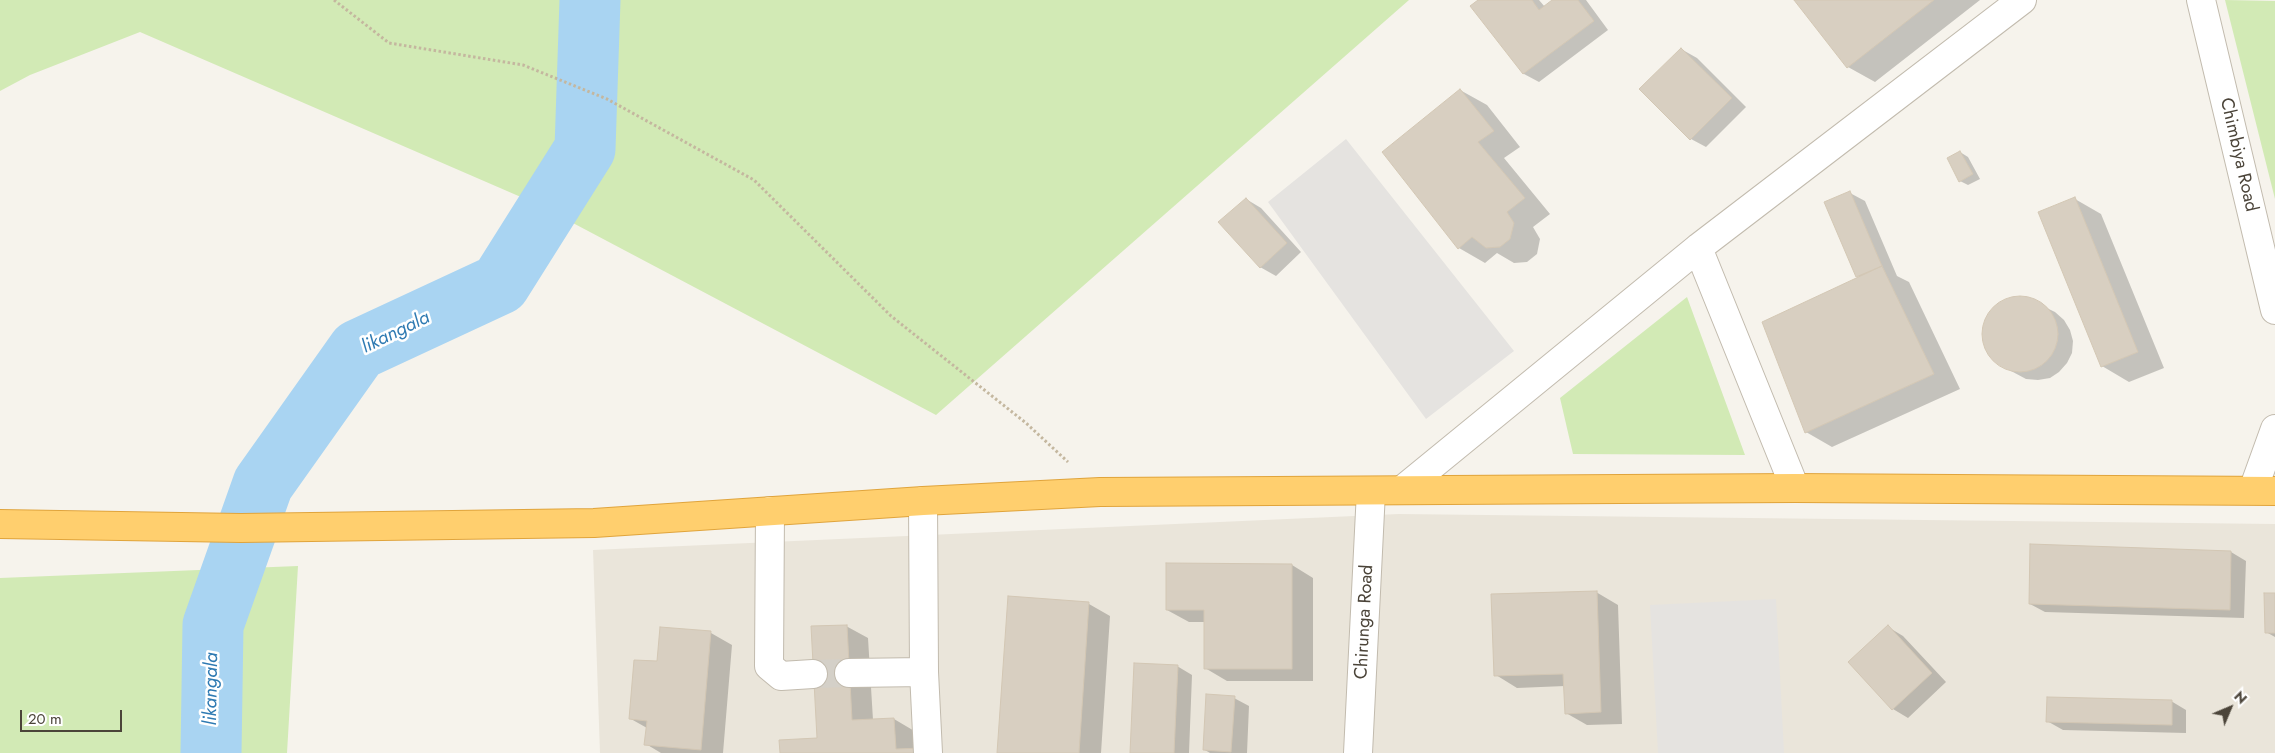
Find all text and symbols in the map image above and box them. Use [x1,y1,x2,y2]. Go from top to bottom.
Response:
street label: Chimbiya Road [2214,96,2262,214]
water label: likangala [358,307,434,359]
street label: Chirunga Road [1351,564,1379,680]
water label: likangala [200,652,224,726]
north arrow [2205,683,2255,733]
text: N [2230,686,2252,708]
scale bar [22,700,125,732]
text: 20 m [28,708,62,730]

